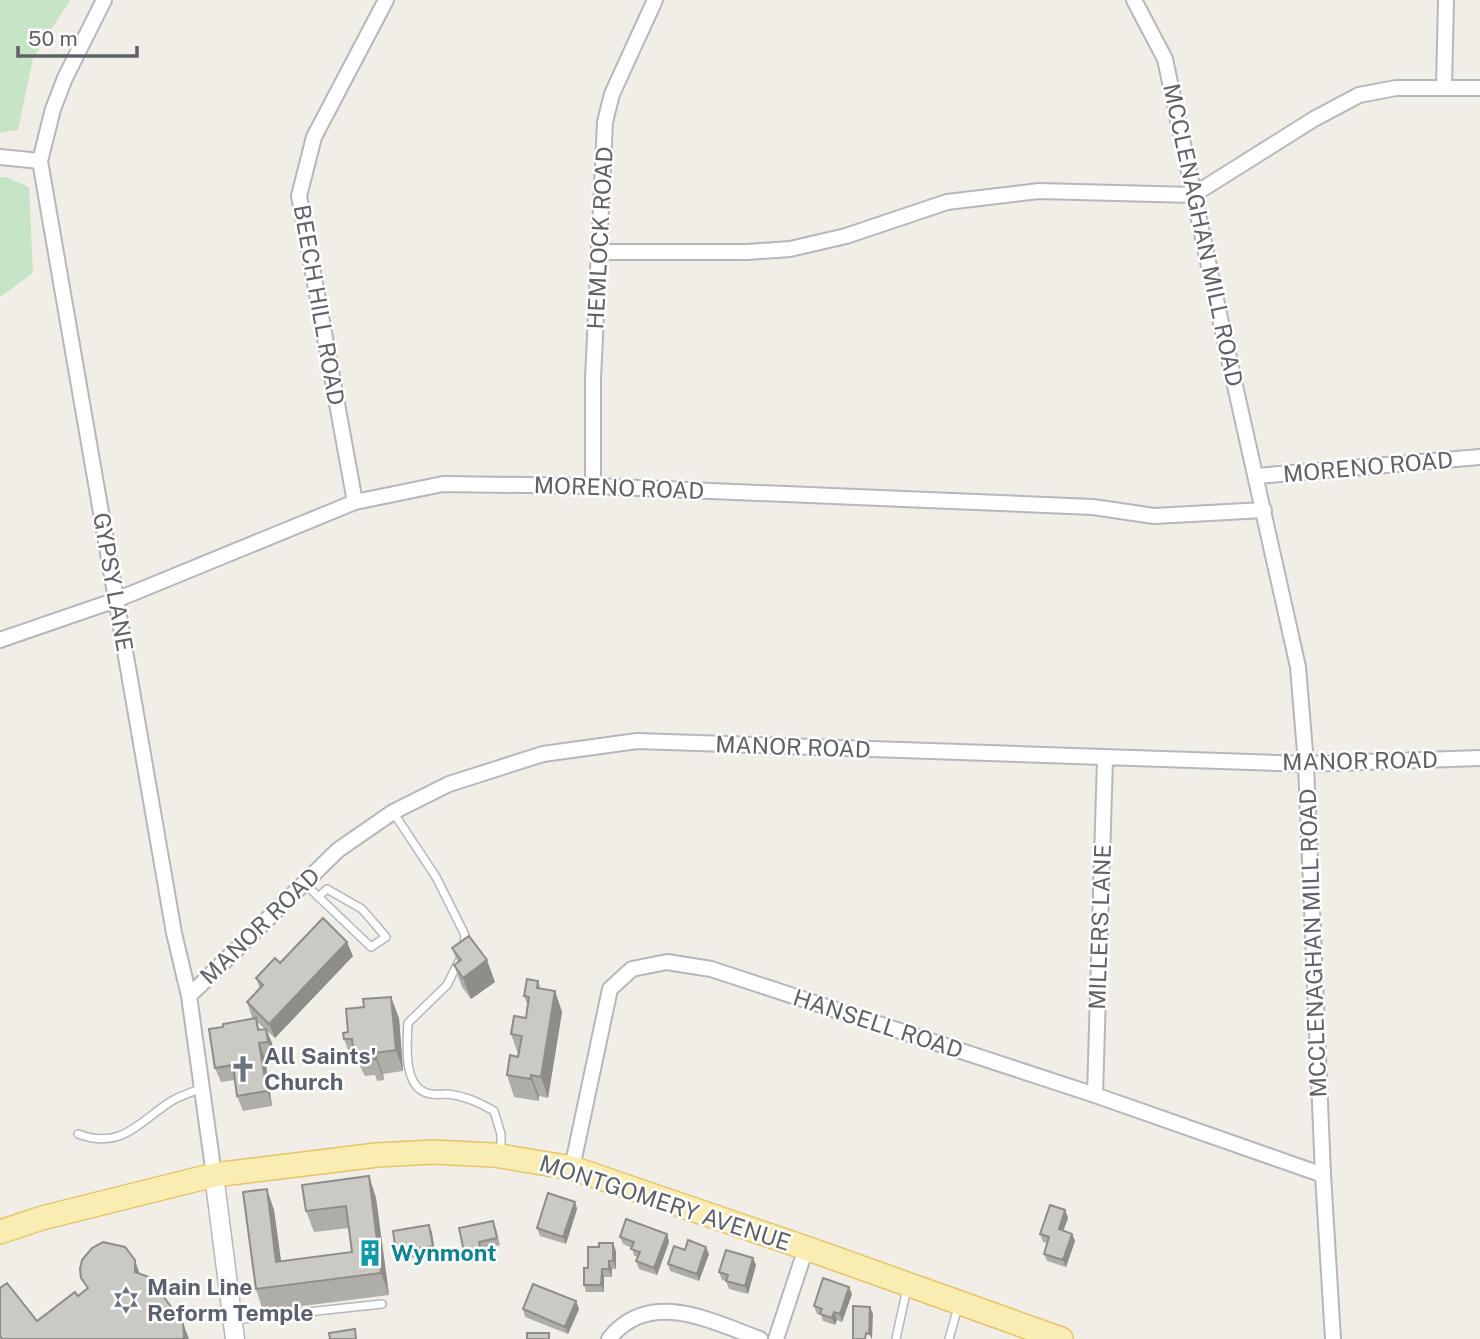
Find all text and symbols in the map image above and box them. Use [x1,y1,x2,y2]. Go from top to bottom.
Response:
scale bar [18,14,136,58]
text: 50 m [28,26,78,51]
street label: MCCLENAGHAN MILL ROAD [1158,81,1249,389]
street label: HEMLOCK ROAD [581,146,618,330]
street label: BEECH HILL ROAD [289,202,350,407]
street label: MORENO ROAD [1282,446,1454,487]
street label: MORENO ROAD [533,471,705,504]
street label: GYPSY LANE [88,510,139,653]
street label: MANOR ROAD [715,730,871,763]
street label: MANOR ROAD [1282,746,1438,775]
street label: MCCLENAGHAN MILL ROAD [1294,788,1331,1098]
street label: MILLERS LANE [1083,844,1116,1010]
street label: MANOR ROAD [194,862,325,989]
street label: HANSELL ROAD [790,983,966,1064]
place label: All Saints' Church [264,1042,376,1095]
church icon: All Saints' Church [228,1054,258,1084]
street label: MONTGOMERY AVENUE [536,1149,794,1256]
building icon: Wynmont [355,1238,385,1268]
place label: Wynmont [391,1239,497,1266]
place label: Main Line Reform Temple [147,1273,313,1326]
synagogue icon: Main Line Reform Temple [111,1285,141,1315]

